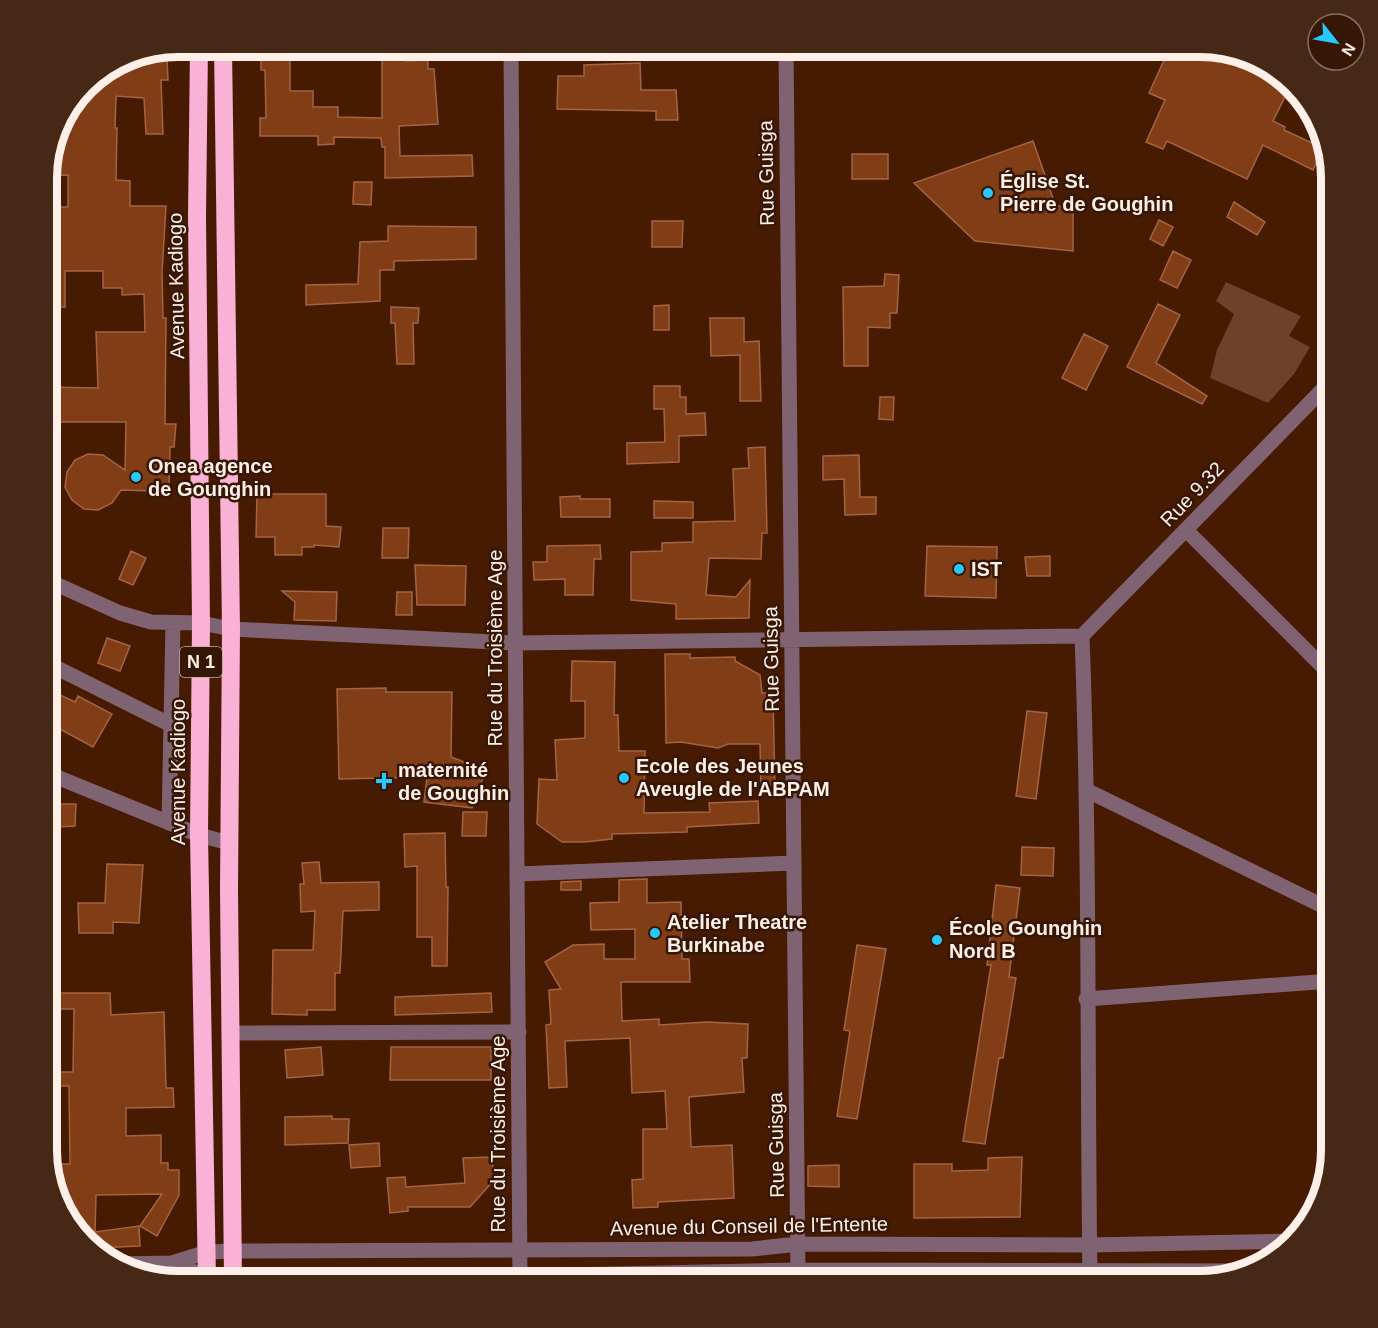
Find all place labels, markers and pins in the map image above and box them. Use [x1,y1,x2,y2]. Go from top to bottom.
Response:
place label: Église St. Pierre de Goughin [1000,170,1173,215]
marker: Église St. Pierre de Goughin [981,186,995,200]
place label: Onea agence de Gounghin [148,455,273,500]
marker: Onea agence de Gounghin [129,470,143,484]
place label: IST [971,558,1002,580]
marker: IST [952,562,966,576]
place label: Ecole des Jeunes Aveugle de l'ABPAM [636,755,830,800]
place label: maternité de Goughin [398,759,509,804]
marker: Ecole des Jeunes Aveugle de l'ABPAM [617,771,631,785]
marker: maternité de Goughin [375,772,393,790]
place label: Atelier Theatre Burkinabe [667,911,807,956]
place label: École Gounghin Nord B [949,917,1102,962]
marker: Atelier Theatre Burkinabe [648,926,662,940]
marker: École Gounghin Nord B [930,933,944,947]

